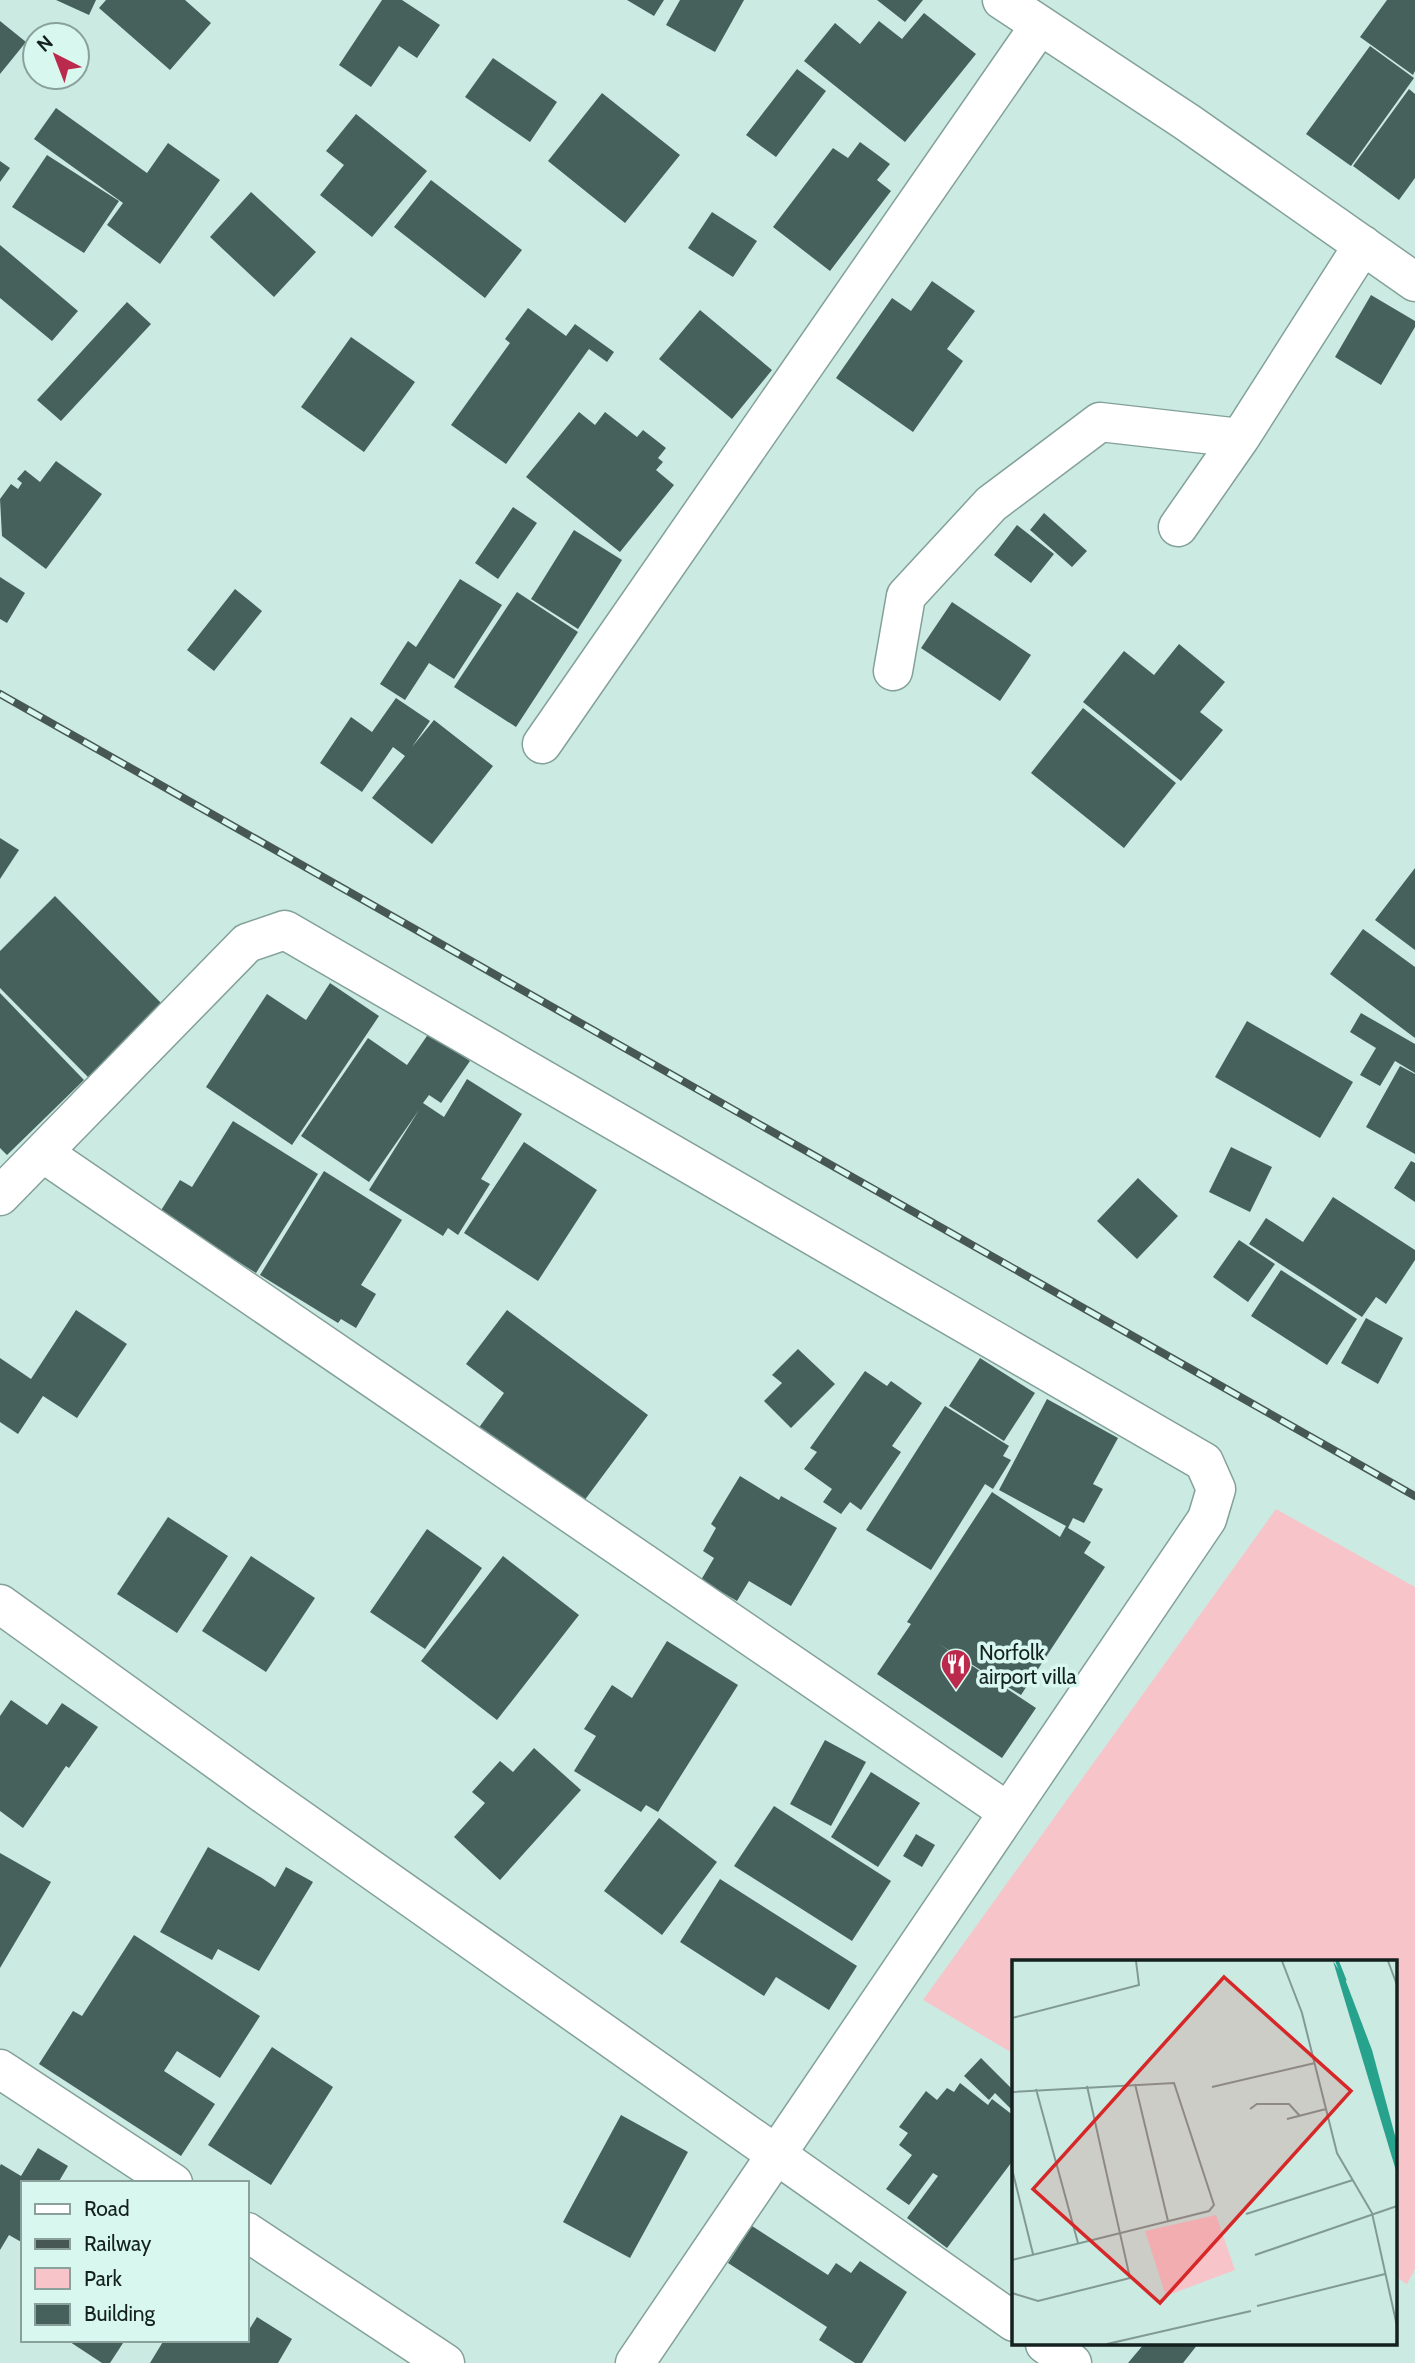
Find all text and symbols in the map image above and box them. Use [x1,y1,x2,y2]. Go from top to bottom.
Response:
north arrow [21,21,91,91]
text: N [32,31,58,57]
place label: Norfolk airport villa [979,1640,1077,1689]
restaurant icon: Norfolk airport villa [939,1647,973,1691]
inset map [1012,1960,1398,2346]
legend [21,2181,248,2342]
text: Road [84,2196,130,2221]
text: Railway [84,2231,152,2256]
text: Park [84,2266,122,2291]
text: Building [84,2301,156,2326]

